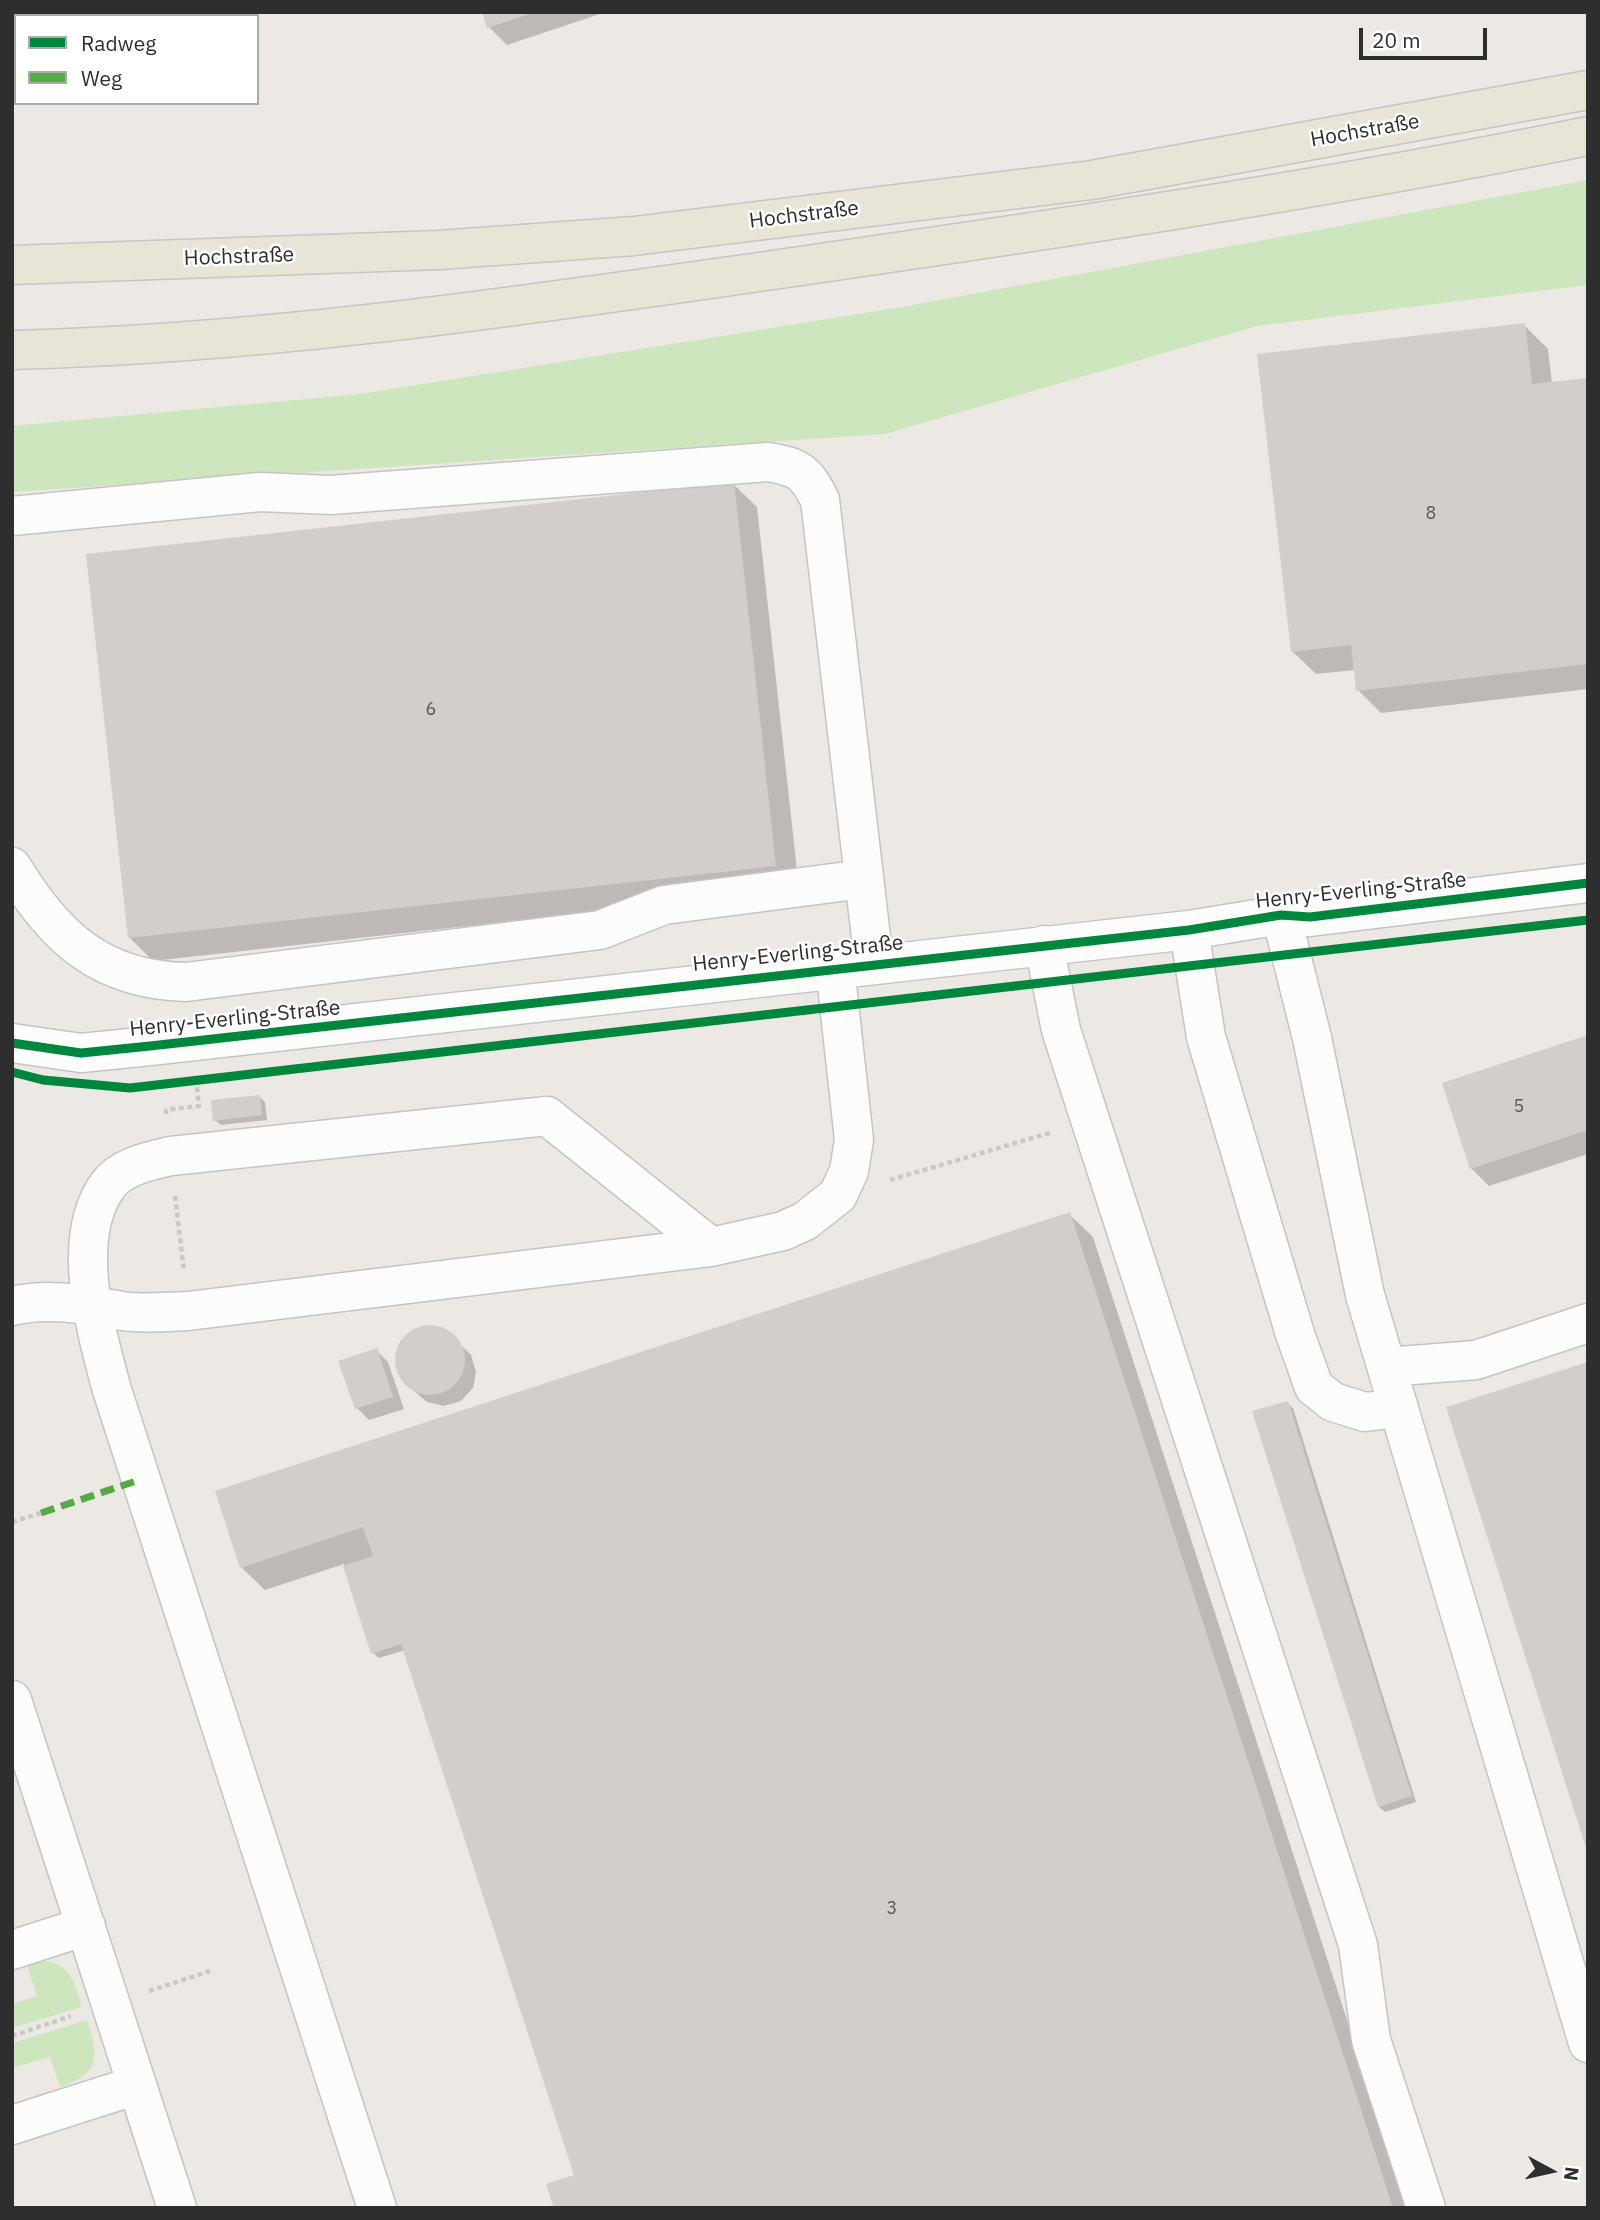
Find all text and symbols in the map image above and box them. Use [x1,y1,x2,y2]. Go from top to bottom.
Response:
legend [14,14,259,105]
scale bar [1362,14,1490,58]
text: 20 m [1372,26,1421,54]
text: Radweg [81,29,156,57]
text: Weg [81,64,122,92]
street label: Hochstraße [1308,109,1422,153]
street label: Hochstraße [748,196,860,234]
street label: Hochstraße [183,242,295,272]
house number: 8 [1426,503,1436,525]
house number: 6 [426,699,436,721]
street label: Henry-Everling-Straße [1254,867,1468,915]
street label: Henry-Everling-Straße [691,930,905,978]
street label: Henry-Everling-Straße [128,995,342,1043]
house number: 5 [1514,1096,1524,1118]
house number: 3 [887,1898,897,1920]
north arrow [1516,2136,1586,2206]
text: N [1559,2165,1585,2182]

